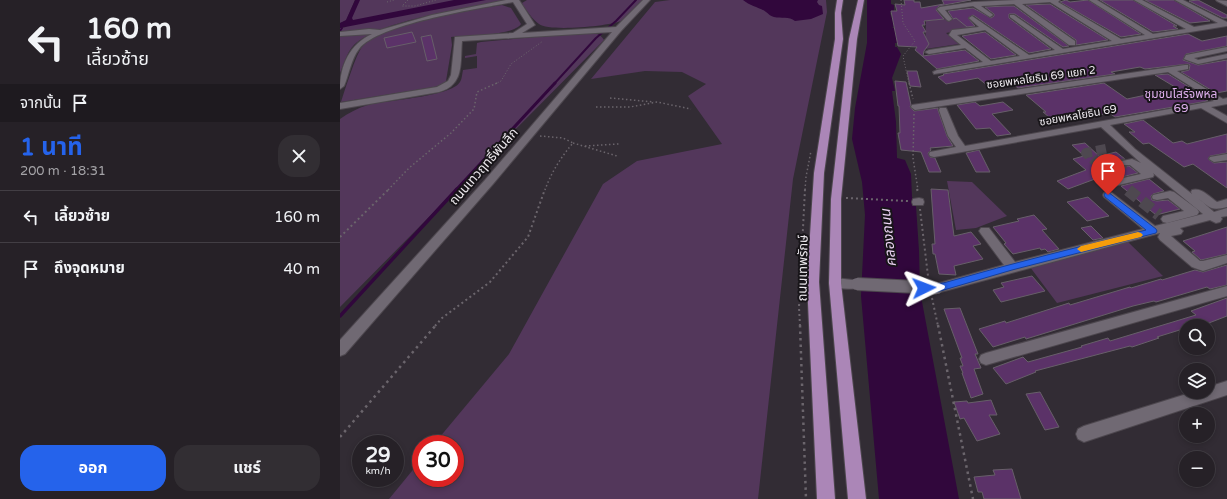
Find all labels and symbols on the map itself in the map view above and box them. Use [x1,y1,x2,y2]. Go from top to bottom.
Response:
street label: ซอยพหลโยธิน 69 แยก 2 [986,63,1097,92]
district label: ชุมชนโสรัจพหล 69 [1145,87,1217,115]
street label: ซอยพหลโยธิน 69 [1038,102,1118,129]
street label: ถนนเทวฤทธิ์พันลึก [446,125,522,208]
pin [1091,154,1125,195]
water label: คลองถนน [877,207,900,268]
street label: ถนนเทพรักษ์ [794,234,812,302]
position arrow [903,267,945,309]
speed limit sign: 30 [412,435,464,487]

